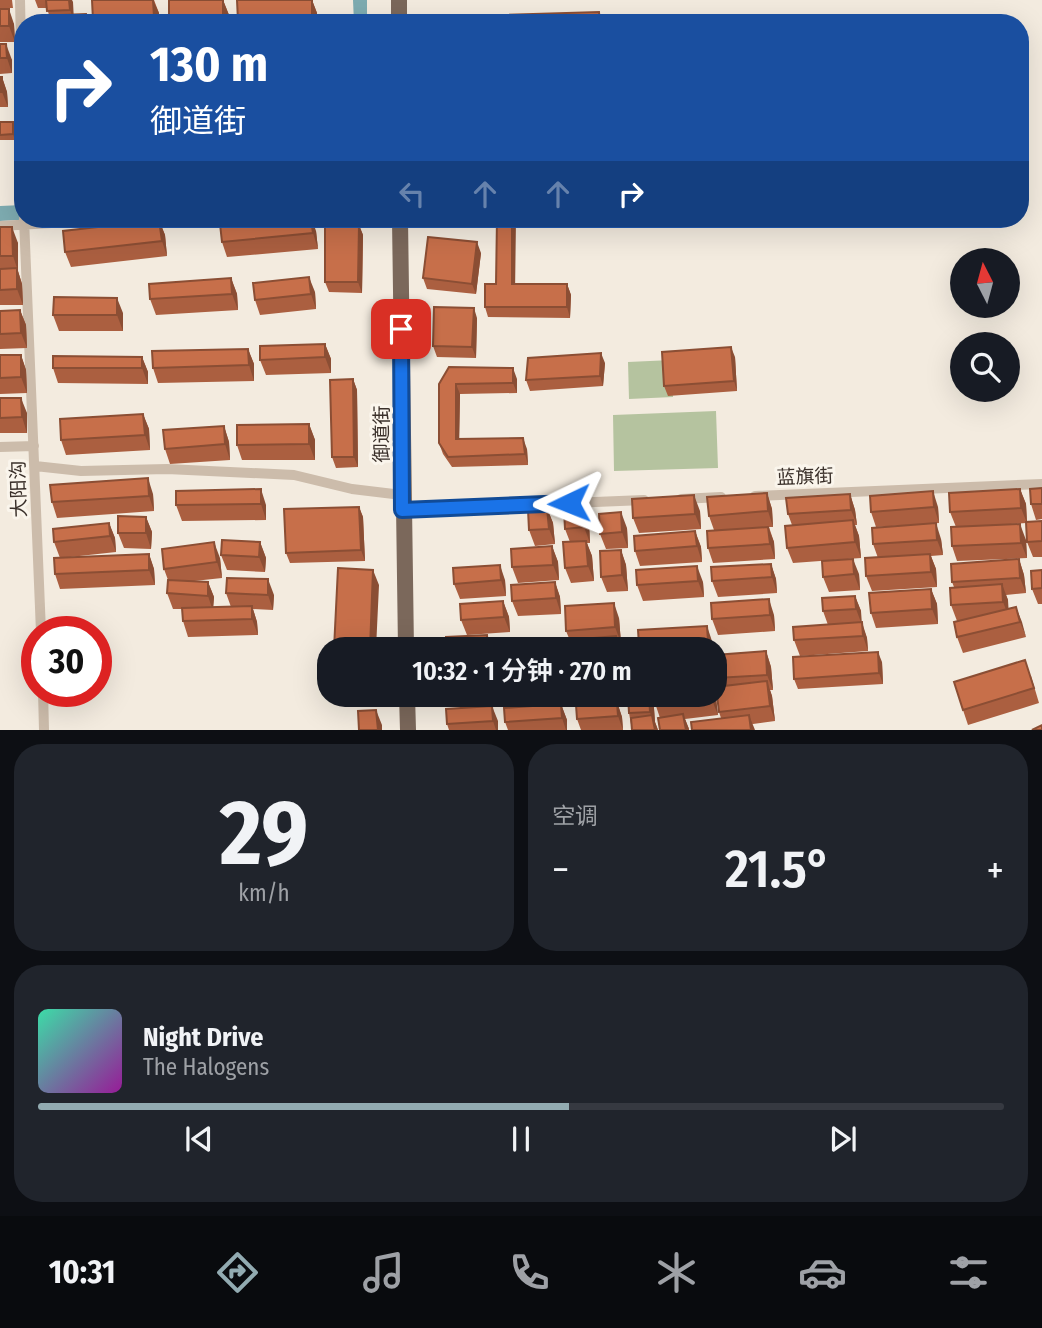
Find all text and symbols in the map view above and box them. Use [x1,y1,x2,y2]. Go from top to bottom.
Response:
text: 130 m [150,35,268,94]
icon: right [35,42,126,133]
text: 御道街 [150,102,246,140]
icon: left [393,175,431,213]
icon: ahead [466,175,504,213]
icon: ahead [539,175,577,213]
icon: right [612,175,650,213]
north arrow [950,248,1020,318]
map controls [950,248,1020,402]
pin [371,299,431,359]
icon: arrive [382,310,420,348]
button: search [950,332,1020,402]
street label: 御道街 [370,405,393,463]
street label: 大阳沟 [6,460,31,518]
street label: 蓝旗街 [776,464,834,489]
position arrow [532,466,606,540]
speed limit sign: 30 [21,616,112,707]
text: 10:32 · 1 分钟 · 270 m [412,656,632,687]
text: 29 [220,779,308,888]
text: 空调 [552,802,598,830]
text: 21.5° [725,838,831,901]
text: − [552,847,569,893]
text: + [987,847,1004,893]
text: km/h [238,879,290,907]
text: Night Drive [143,1022,263,1053]
text: The Halogens [143,1053,269,1081]
icon: previous [180,1120,218,1158]
icon: pause [502,1120,540,1158]
icon: next [824,1120,862,1158]
icon: directions [213,1248,262,1297]
icon: music [359,1248,408,1297]
icon: phone [505,1248,554,1297]
icon: climate [652,1248,701,1297]
icon: car [798,1248,847,1297]
icon: filters [944,1248,993,1297]
text: 10:31 [49,1253,116,1291]

